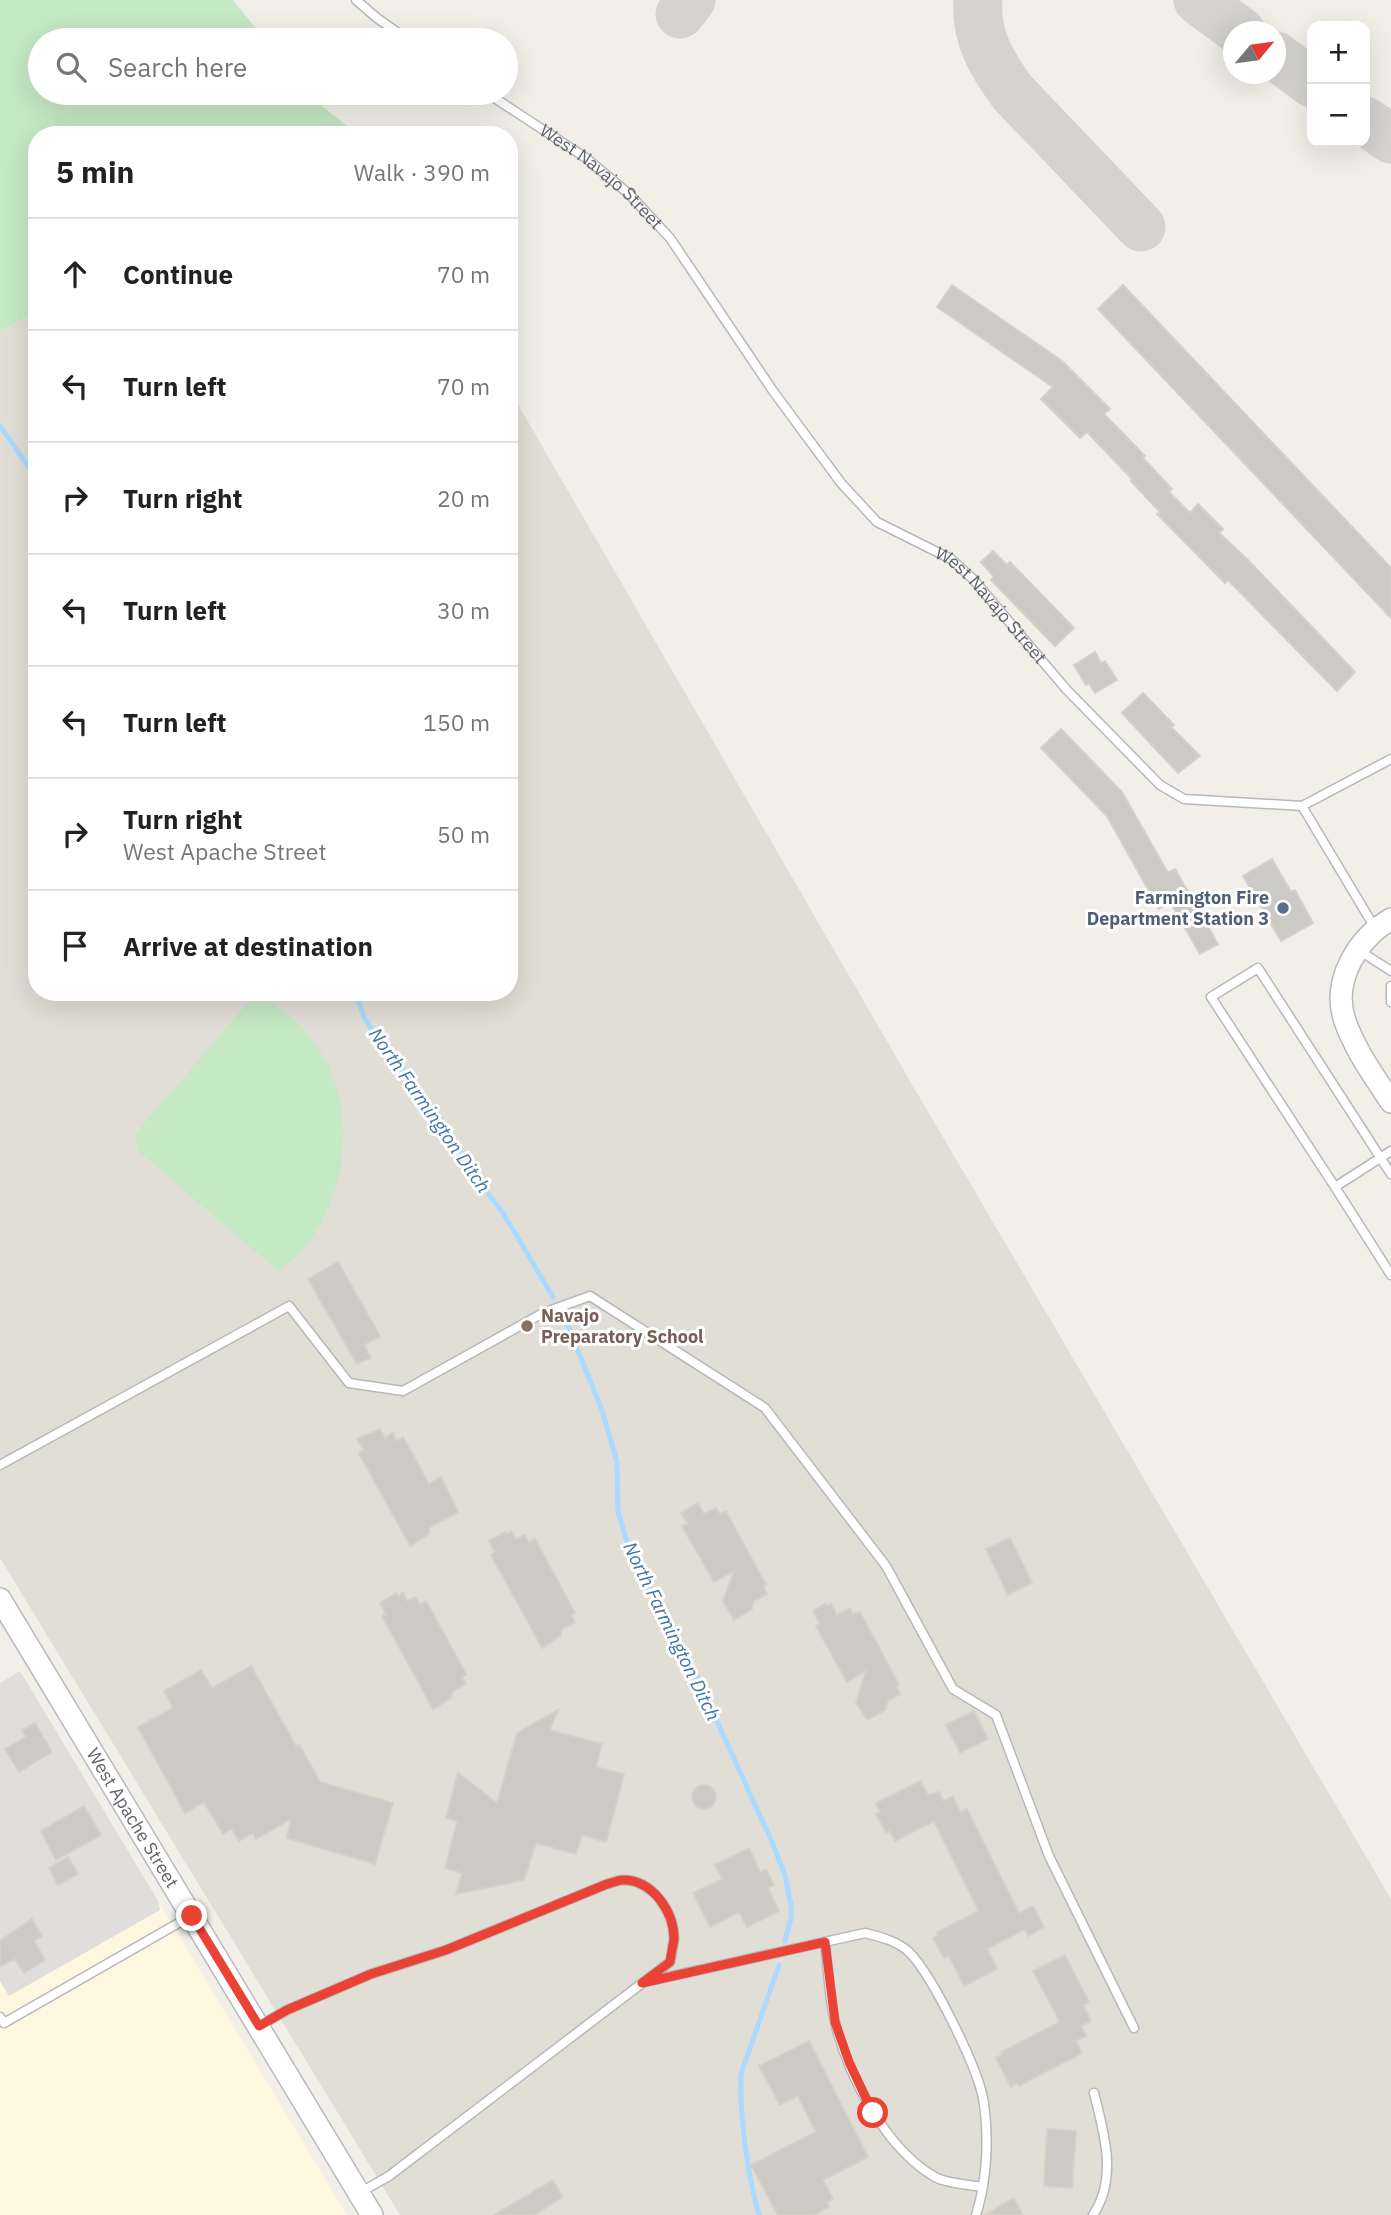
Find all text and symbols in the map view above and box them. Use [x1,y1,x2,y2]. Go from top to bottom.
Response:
north arrow [1223,21,1286,84]
map controls [1307,21,1370,147]
button: + [1307,21,1370,84]
search box [28,28,518,105]
icon: search [52,48,90,86]
text: Search here [108,50,247,84]
button: − [1307,84,1370,147]
street label: West Navajo Street [535,119,668,234]
text: 5 min [56,152,134,191]
text: Walk · 390 m [354,157,490,187]
icon: ahead [56,255,94,293]
text: Continue [123,257,233,291]
text: 70 m [437,259,490,289]
icon: left [56,367,94,405]
text: Turn left [123,369,226,403]
text: 70 m [437,371,490,401]
icon: right [56,479,94,517]
text: Turn right [123,481,242,515]
text: 20 m [437,483,490,513]
street label: West Navajo Street [932,541,1052,668]
icon: left [56,591,94,629]
text: Turn left [123,593,226,627]
text: 30 m [437,595,490,625]
icon: left [56,703,94,741]
text: Turn left [123,705,226,739]
text: 150 m [423,707,490,737]
text: Turn right [123,802,242,836]
icon: right [56,815,94,853]
text: 50 m [437,819,490,849]
text: West Apache Street [123,836,326,866]
place label: Farmington Fire Department Station 3 [1087,886,1269,930]
marker: Farmington Fire Department Station 3 [1275,900,1291,916]
icon: arrive [56,927,94,965]
text: Arrive at destination [123,929,373,963]
water label: North Farmington Ditch [364,1023,496,1197]
place label: Navajo Preparatory School [541,1304,704,1348]
marker: Navajo Preparatory School [519,1318,535,1334]
water label: North Farmington Ditch [618,1538,726,1724]
street label: West Apache Street [82,1744,184,1892]
route end [176,1900,207,1931]
route start [857,2097,888,2128]

